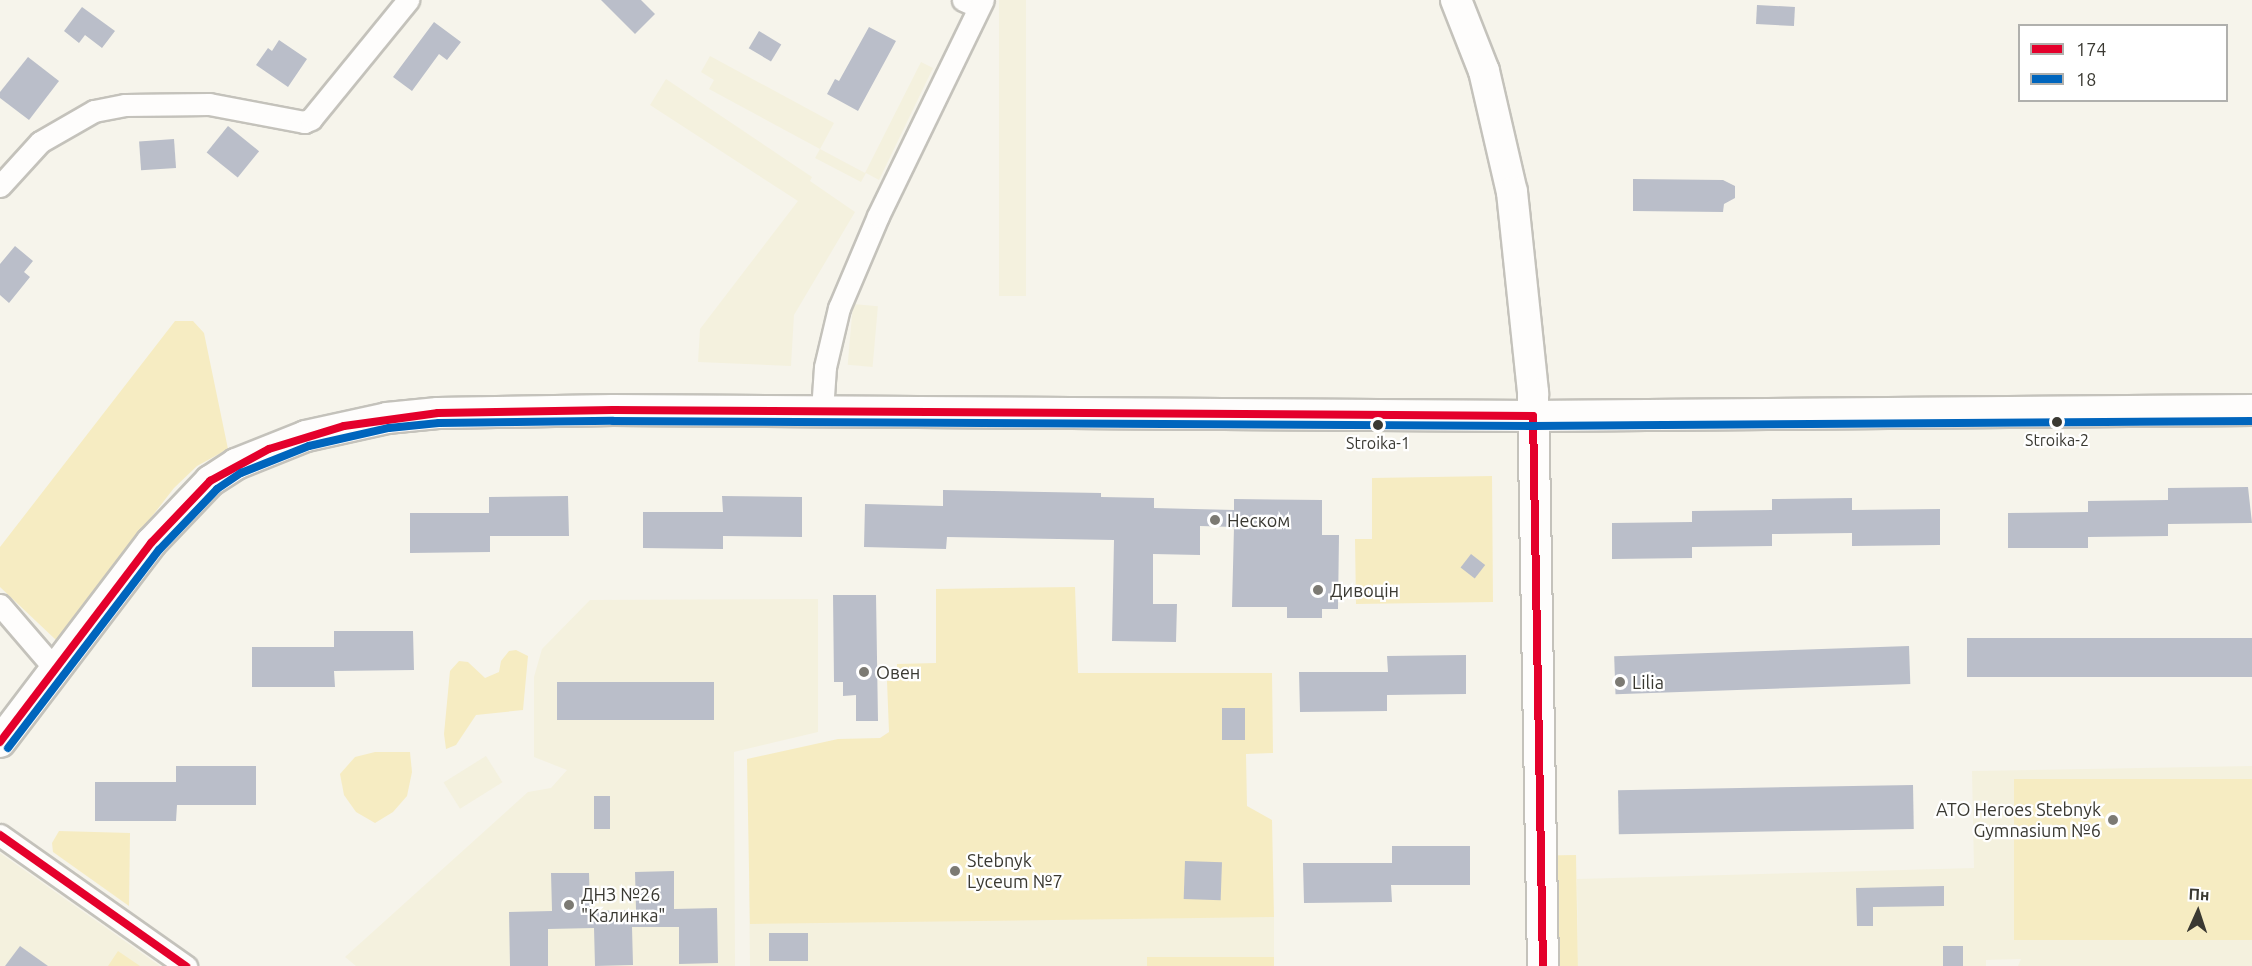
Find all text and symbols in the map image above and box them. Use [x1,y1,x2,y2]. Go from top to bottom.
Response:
legend [2018,24,2228,102]
text: 174 [2076,39,2106,59]
text: 18 [2076,69,2096,89]
marker: Stroika-2 [2051,416,2063,428]
marker: Stroika-1 [1372,419,1384,431]
place label: Stroika-2 [2025,430,2089,450]
place label: Stroika-1 [1346,433,1410,453]
place label: Неском [1227,509,1290,531]
marker: Неском [1208,513,1222,527]
place label: Дивоцін [1330,579,1399,601]
marker: Дивоцін [1311,583,1325,597]
place label: Овен [876,661,920,683]
marker: Овен [857,665,871,679]
place label: Lilia [1632,671,1664,693]
marker: Lilia [1613,675,1627,689]
place label: ATO Heroes Stebnyk Gymnasium №6 [1936,799,2101,842]
marker: ATO Heroes Stebnyk Gymnasium №6 [2106,813,2120,827]
place label: Stebnyk Lyceum №7 [967,850,1063,892]
marker: Stebnyk Lyceum №7 [948,864,962,878]
north arrow [2168,882,2228,942]
place label: ДНЗ №26 "Калинка" [581,884,665,926]
text: Пн [2188,884,2210,904]
marker: ДНЗ №26 "Калинка" [562,898,576,912]

